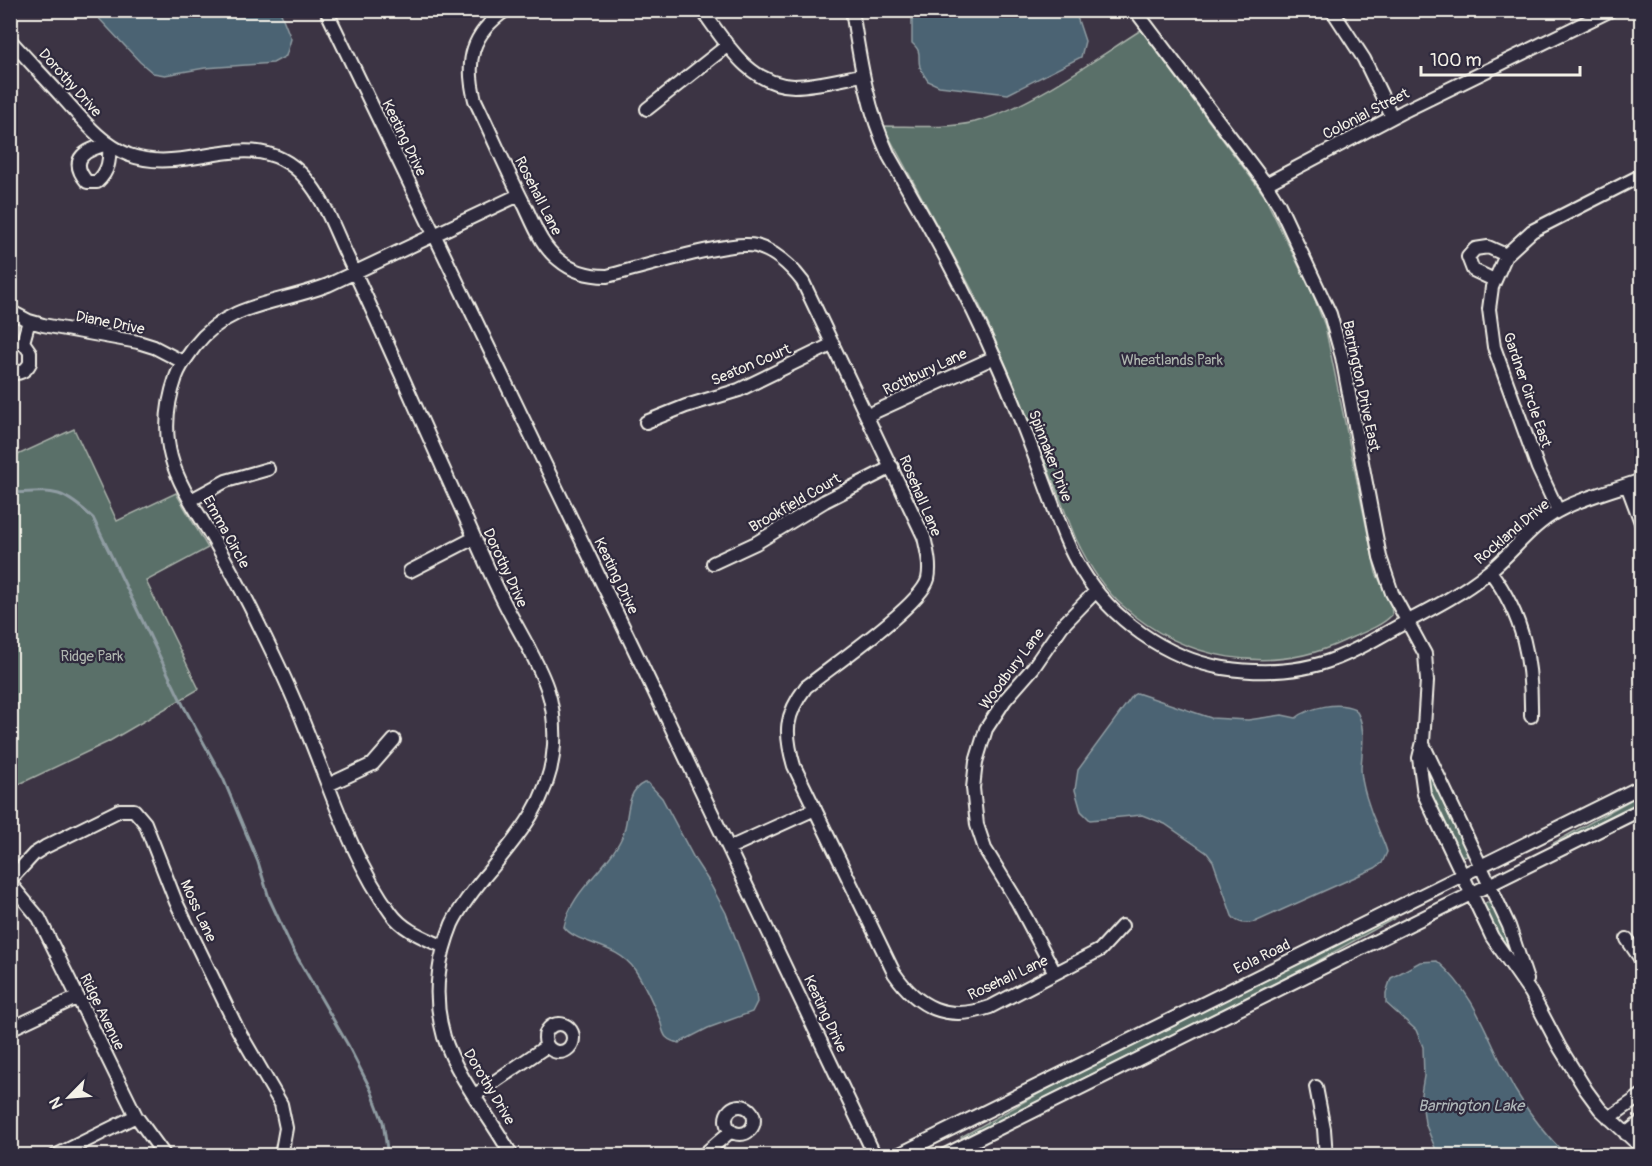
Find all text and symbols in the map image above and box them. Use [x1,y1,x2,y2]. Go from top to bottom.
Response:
scale bar [1421,39,1580,77]
street label: Dorothy Drive [34,45,106,122]
text: 100 m [1430,49,1482,72]
street label: Colonial Street [1320,84,1413,144]
street label: Keating Drive [377,97,431,180]
street label: Rosehall Lane [510,153,566,239]
street label: Diane Drive [74,307,147,339]
street label: Barrington Drive East [1338,319,1384,454]
street label: Gardner Circle East [1498,330,1556,451]
street label: Seaton Court [708,339,795,390]
street label: Rothbury Lane [880,344,971,400]
park label: Wheatlands Park [1121,351,1224,370]
street label: Spinnaker Drive [1024,408,1076,505]
street label: Rosehall Lane [894,453,946,540]
street label: Brookfield Court [746,469,845,537]
street label: Emma Circle [198,492,254,572]
street label: Rockland Drive [1471,495,1554,569]
street label: Dorothy Drive [478,525,532,611]
street label: Keating Drive [589,535,643,618]
street label: Woodbury Lane [975,624,1049,713]
park label: Ridge Park [60,647,124,666]
street label: Moss Lane [175,877,221,946]
street label: Eola Road [1231,935,1293,979]
street label: Rosehall Lane [965,951,1052,1005]
street label: Ridge Avenue [75,971,129,1054]
street label: Keating Drive [799,972,851,1056]
street label: Dorothy Drive [459,1046,519,1129]
north arrow [39,1067,99,1127]
text: N [45,1094,68,1112]
water label: Barrington Lake [1418,1096,1526,1116]

